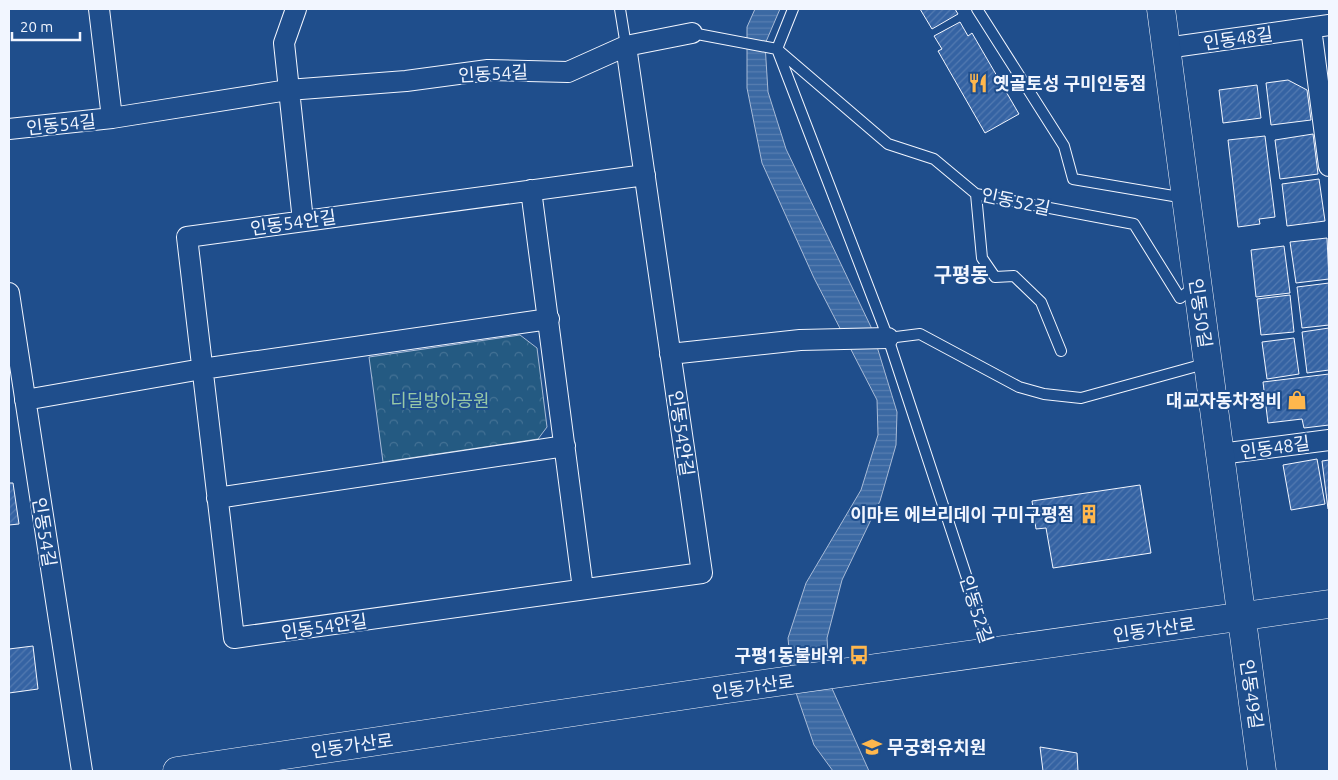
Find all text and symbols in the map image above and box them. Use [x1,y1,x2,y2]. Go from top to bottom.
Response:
scale bar [12,10,80,42]
text: 20 m [20,18,53,35]
street label: 인동48길 [1202,23,1274,53]
street label: 인동54길 [458,61,528,85]
restaurant icon: 옛골토성 구미인동점 [967,72,989,94]
place label: 옛골토성 구미인동점 [993,73,1146,93]
street label: 인동54길 [25,110,97,138]
street label: 인동52길 [980,184,1052,218]
street label: 인동54안길 [249,206,337,238]
district label: 구평동 [933,263,989,286]
street label: 인동50길 [1186,277,1216,349]
street label: 인동54안길 [666,389,698,477]
shop icon: 대교자동차정비 [1286,389,1308,411]
park label: 디딜방아공원 [390,390,490,410]
place label: 대교자동차정비 [1166,390,1282,410]
street label: 인동48길 [1239,432,1311,462]
street label: 인동54길 [30,496,60,568]
building icon: 이마트 에브리데이 구미구평점 [1078,503,1100,525]
place label: 이마트 에브리데이 구미구평점 [850,504,1074,524]
street label: 인동52길 [957,573,997,645]
street label: 인동54안길 [280,610,368,642]
street label: 인동가산로 [1112,613,1196,645]
bus stop icon: 구평1동불바위 [848,644,870,666]
place label: 구평1동불바위 [734,645,844,665]
street label: 인동49길 [1237,658,1267,730]
street label: 인동가산로 [711,670,795,702]
street label: 인동가산로 [310,729,394,761]
school or university icon: 무궁화유치원 [861,736,883,758]
place label: 무궁화유치원 [887,737,986,757]

